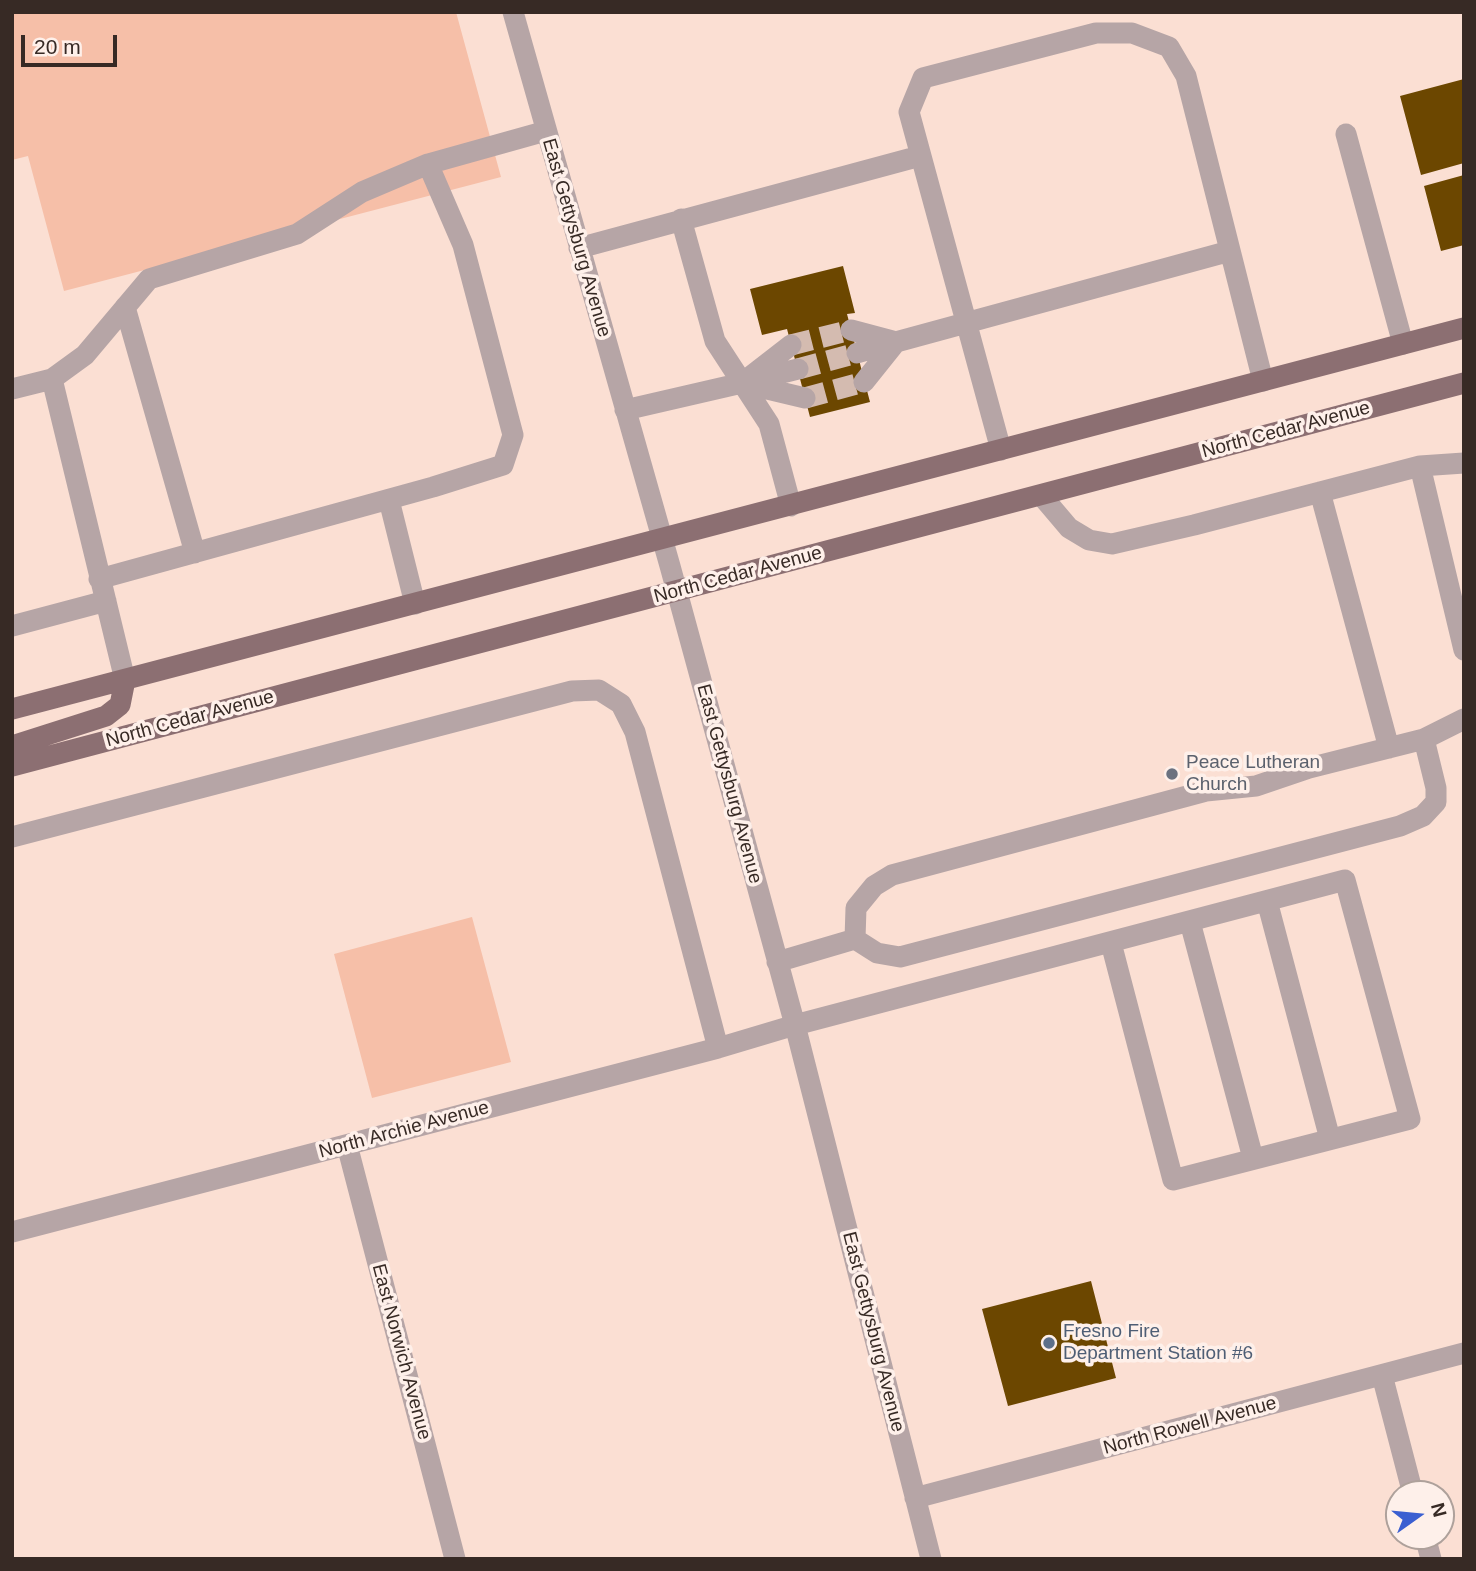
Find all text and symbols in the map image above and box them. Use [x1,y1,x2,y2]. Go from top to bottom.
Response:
scale bar [24,21,121,65]
text: 20 m [34,35,81,58]
street label: East Gettysburg Avenue [537,136,615,340]
street label: North Cedar Avenue [1200,397,1372,463]
street label: North Cedar Avenue [652,542,824,608]
street label: East Gettysburg Avenue [691,682,767,886]
street label: North Cedar Avenue [104,686,276,752]
place label: Peace Lutheran Church [1186,752,1320,796]
marker: Peace Lutheran Church [1164,766,1180,782]
street label: North Archie Avenue [317,1096,491,1164]
street label: East Gettysburg Avenue [837,1229,909,1435]
street label: East Norwich Avenue [367,1261,435,1443]
place label: Fresno Fire Department Station #6 [1063,1321,1253,1365]
marker: Fresno Fire Department Station #6 [1041,1335,1057,1351]
street label: North Rowell Avenue [1101,1392,1279,1460]
north arrow [1385,1480,1455,1550]
text: N [1427,1501,1451,1519]

